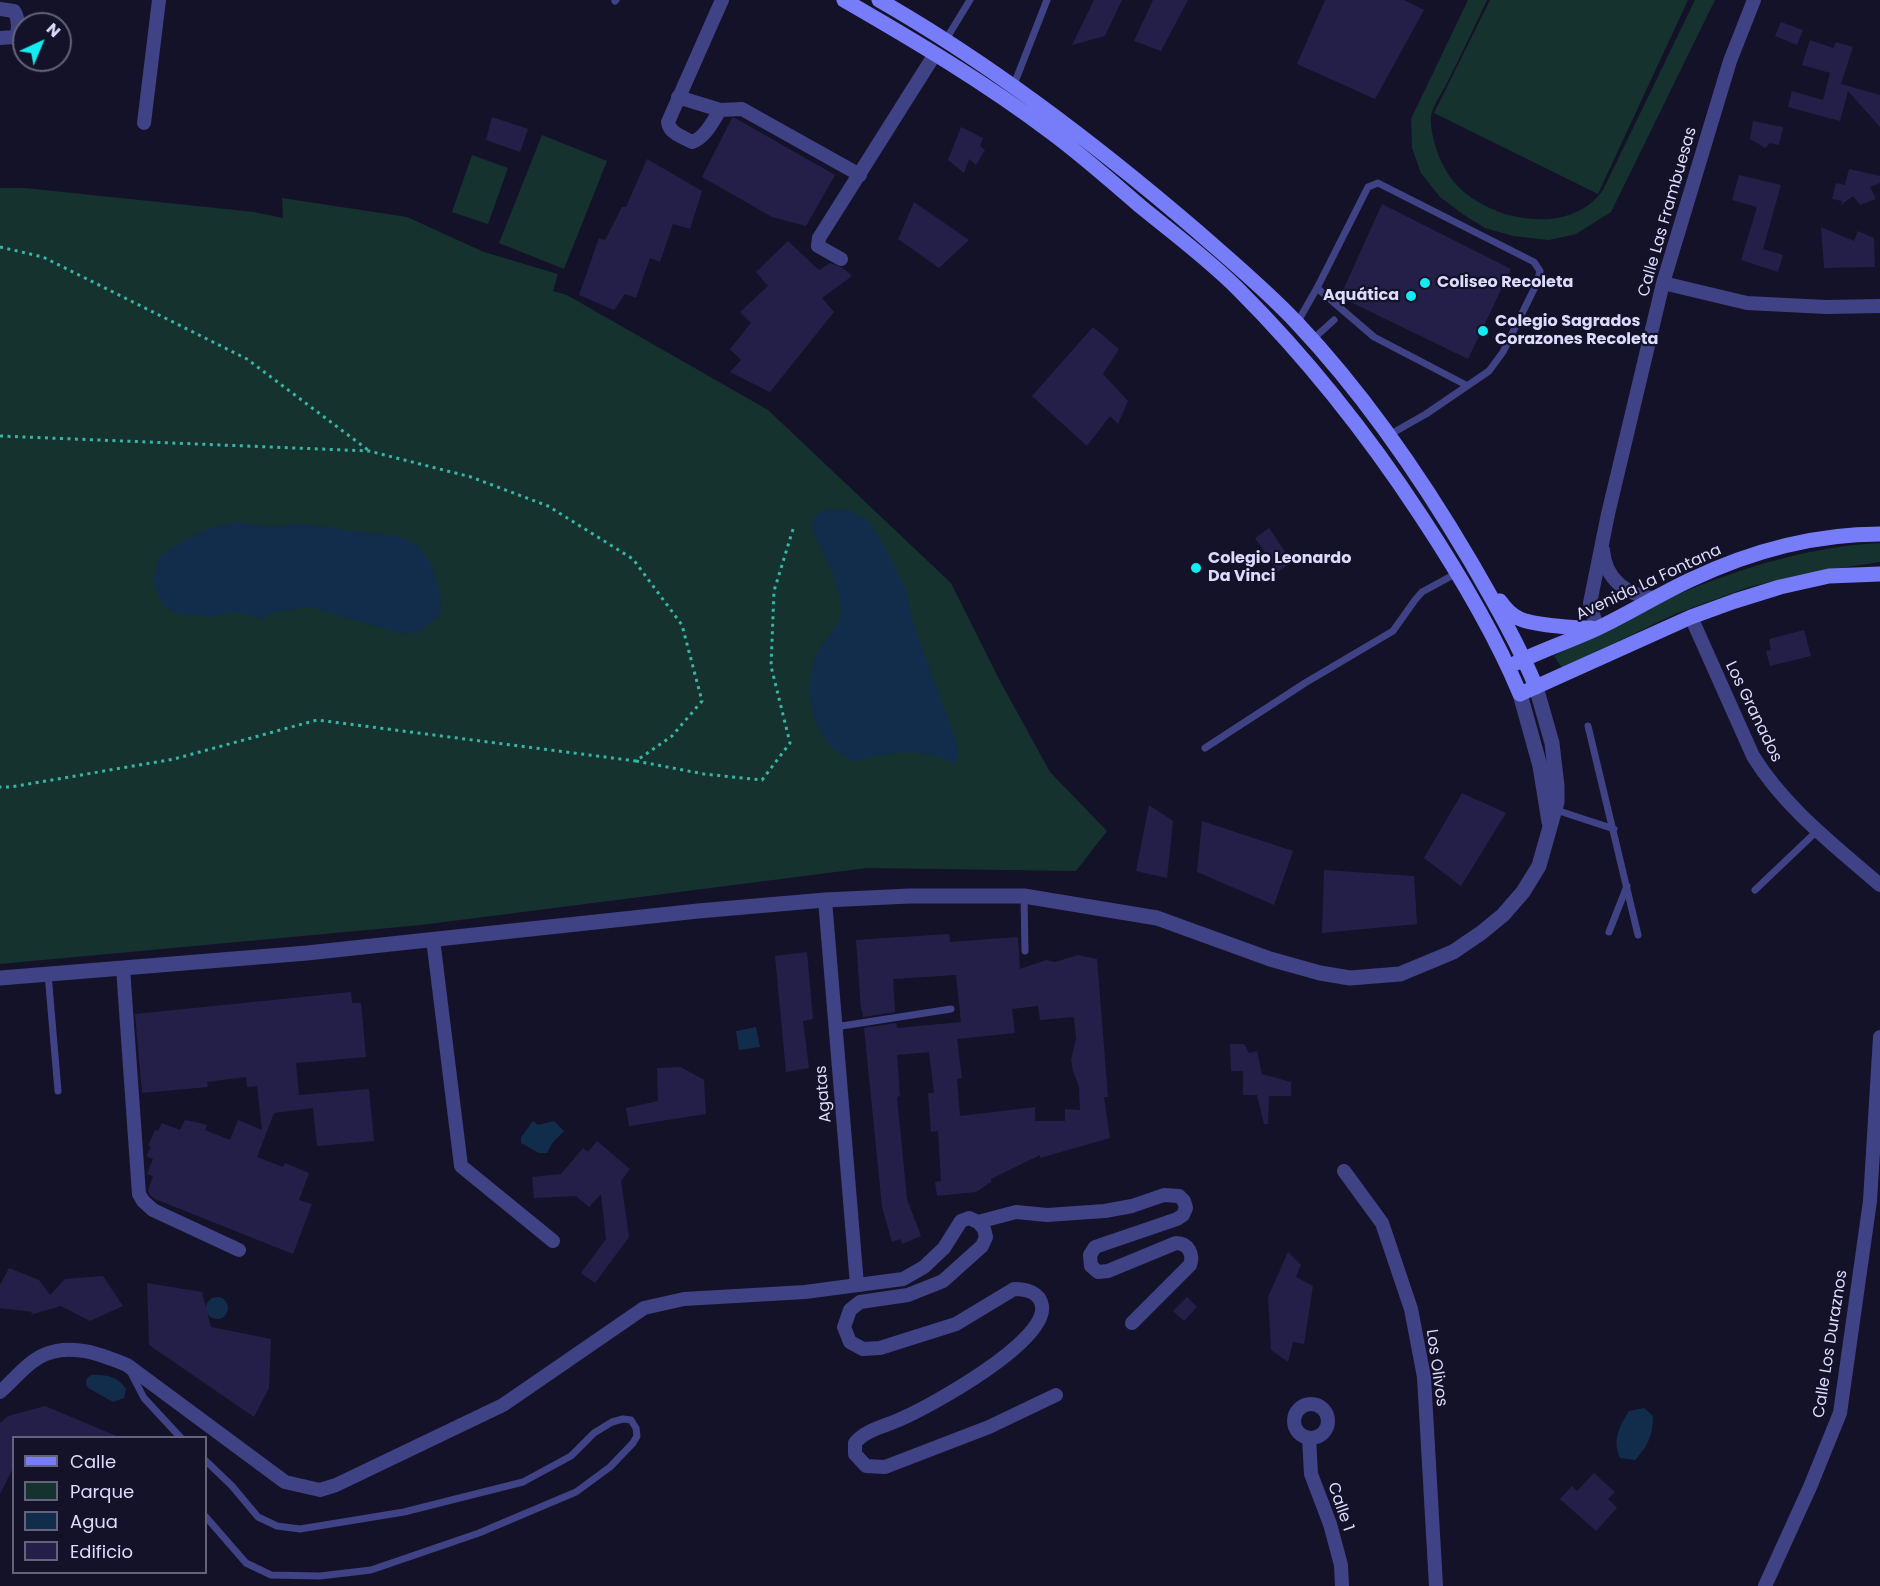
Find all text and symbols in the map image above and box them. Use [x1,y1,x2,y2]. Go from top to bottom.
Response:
north arrow [12,12,72,72]
text: N [41,18,66,43]
street label: Calle Las Frambuesas [1635,125,1701,299]
place label: Coliseo Recoleta [1437,273,1573,293]
marker: Coliseo Recoleta [1418,276,1432,290]
place label: Aquática [1323,286,1399,306]
marker: Aquática [1404,289,1418,303]
place label: Colegio Sagrados Corazones Recoleta [1495,312,1658,350]
marker: Colegio Sagrados Corazones Recoleta [1476,324,1490,338]
street label: Avenida La Fontana [1573,541,1725,625]
place label: Colegio Leonardo Da Vinci [1208,549,1351,587]
marker: Colegio Leonardo Da Vinci [1189,561,1203,575]
street label: Los Granados [1720,659,1786,765]
street label: Agatas [812,1065,836,1123]
street label: Calle Los Duraznos [1810,1269,1852,1419]
street label: Los Olivos [1421,1328,1451,1408]
legend [12,1436,207,1574]
text: Calle [70,1449,116,1474]
text: Parque [70,1479,134,1504]
street label: Calle 1 [1323,1480,1357,1534]
text: Agua [70,1509,118,1534]
text: Edificio [70,1539,133,1564]

